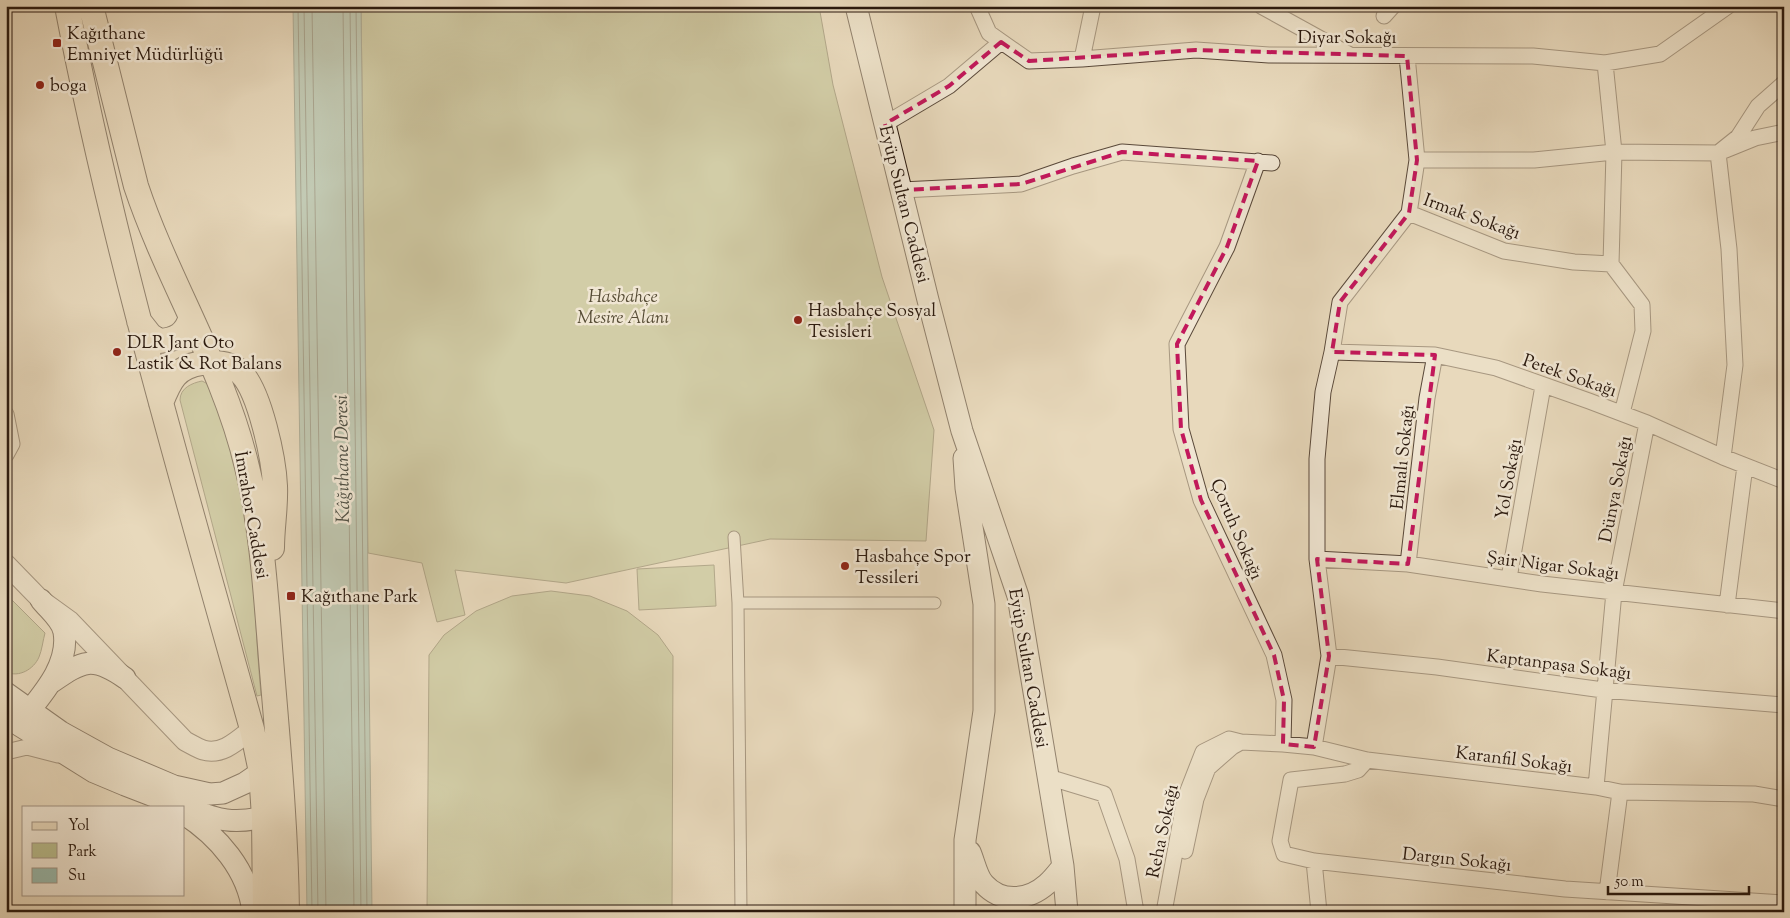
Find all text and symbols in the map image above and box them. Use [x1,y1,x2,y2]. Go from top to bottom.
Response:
place label: Kağıthane Emniyet Müdürlüğü [67,22,223,69]
street label: Diyar Sokağı [1297,26,1397,52]
marker: Kağıthane Emniyet Müdürlüğü [51,37,63,49]
place label: boga [50,74,87,100]
marker: boga [34,79,46,91]
street label: Eyüp Sultan Caddesi [871,123,935,286]
street label: Irmak Sokağı [1419,188,1524,247]
park label: Hasbahçe Mesire Alanı [577,285,669,332]
place label: Hasbahçe Sosyal Tesisleri [808,299,936,346]
marker: Hasbahçe Sosyal Tesisleri [792,314,804,326]
place label: DLR Jant Oto Lastik & Rot Balans [127,331,282,378]
marker: DLR Jant Oto Lastik & Rot Balans [111,346,123,358]
street label: Petek Sokağı [1519,349,1620,405]
water label: Kâğıthane Deresi [329,394,358,523]
street label: Elmalı Sokağı [1386,403,1422,511]
street label: Dünya Sokağı [1594,434,1640,545]
street label: Yol Sokağı [1490,437,1530,522]
street label: İmrahor Caddesi [226,449,274,581]
street label: Çoruh Sokağı [1202,475,1268,584]
place label: Hasbahçe Spor Tessileri [855,545,971,592]
street label: Şair Nigar Sokağı [1485,546,1621,588]
marker: Hasbahçe Spor Tessileri [839,560,851,572]
place label: Kağıthane Park [301,585,418,611]
street label: Eyüp Sultan Caddesi [1000,586,1054,750]
marker: Kağıthane Park [285,590,297,602]
street label: Kaptanpaşa Sokağı [1485,644,1633,688]
street label: Karanfil Sokağı [1454,741,1574,781]
street label: Reha Sokağı [1141,782,1187,881]
legend [22,806,185,896]
text: Yol [68,816,90,837]
text: Park [68,842,97,863]
street label: Dargın Sokağı [1401,842,1513,880]
scale bar [1608,863,1749,895]
text: Su [68,866,86,887]
text: 50 m [1614,872,1644,893]

